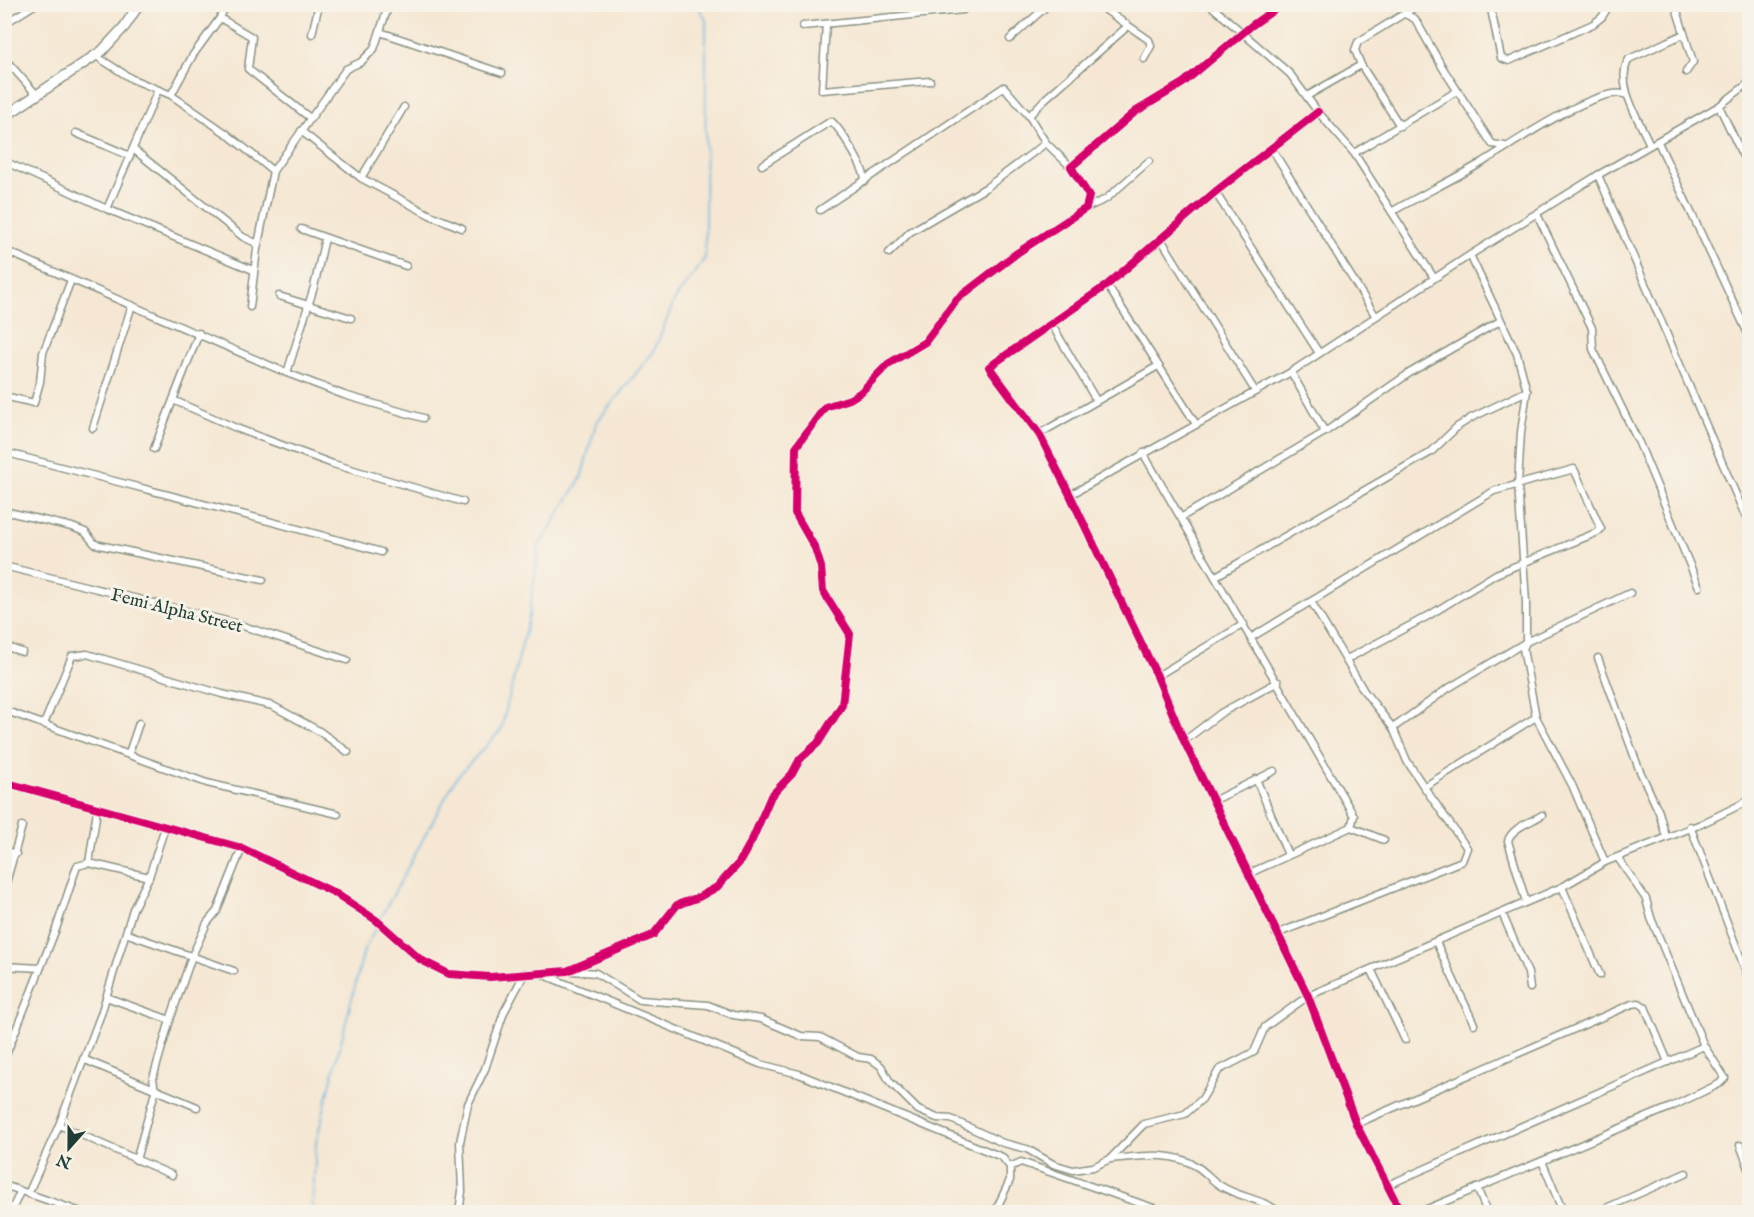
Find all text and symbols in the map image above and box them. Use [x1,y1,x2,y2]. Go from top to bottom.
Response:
street label: Femi Alpha Street [108,584,245,639]
north arrow [39,1118,99,1178]
text: N [54,1148,75,1172]

